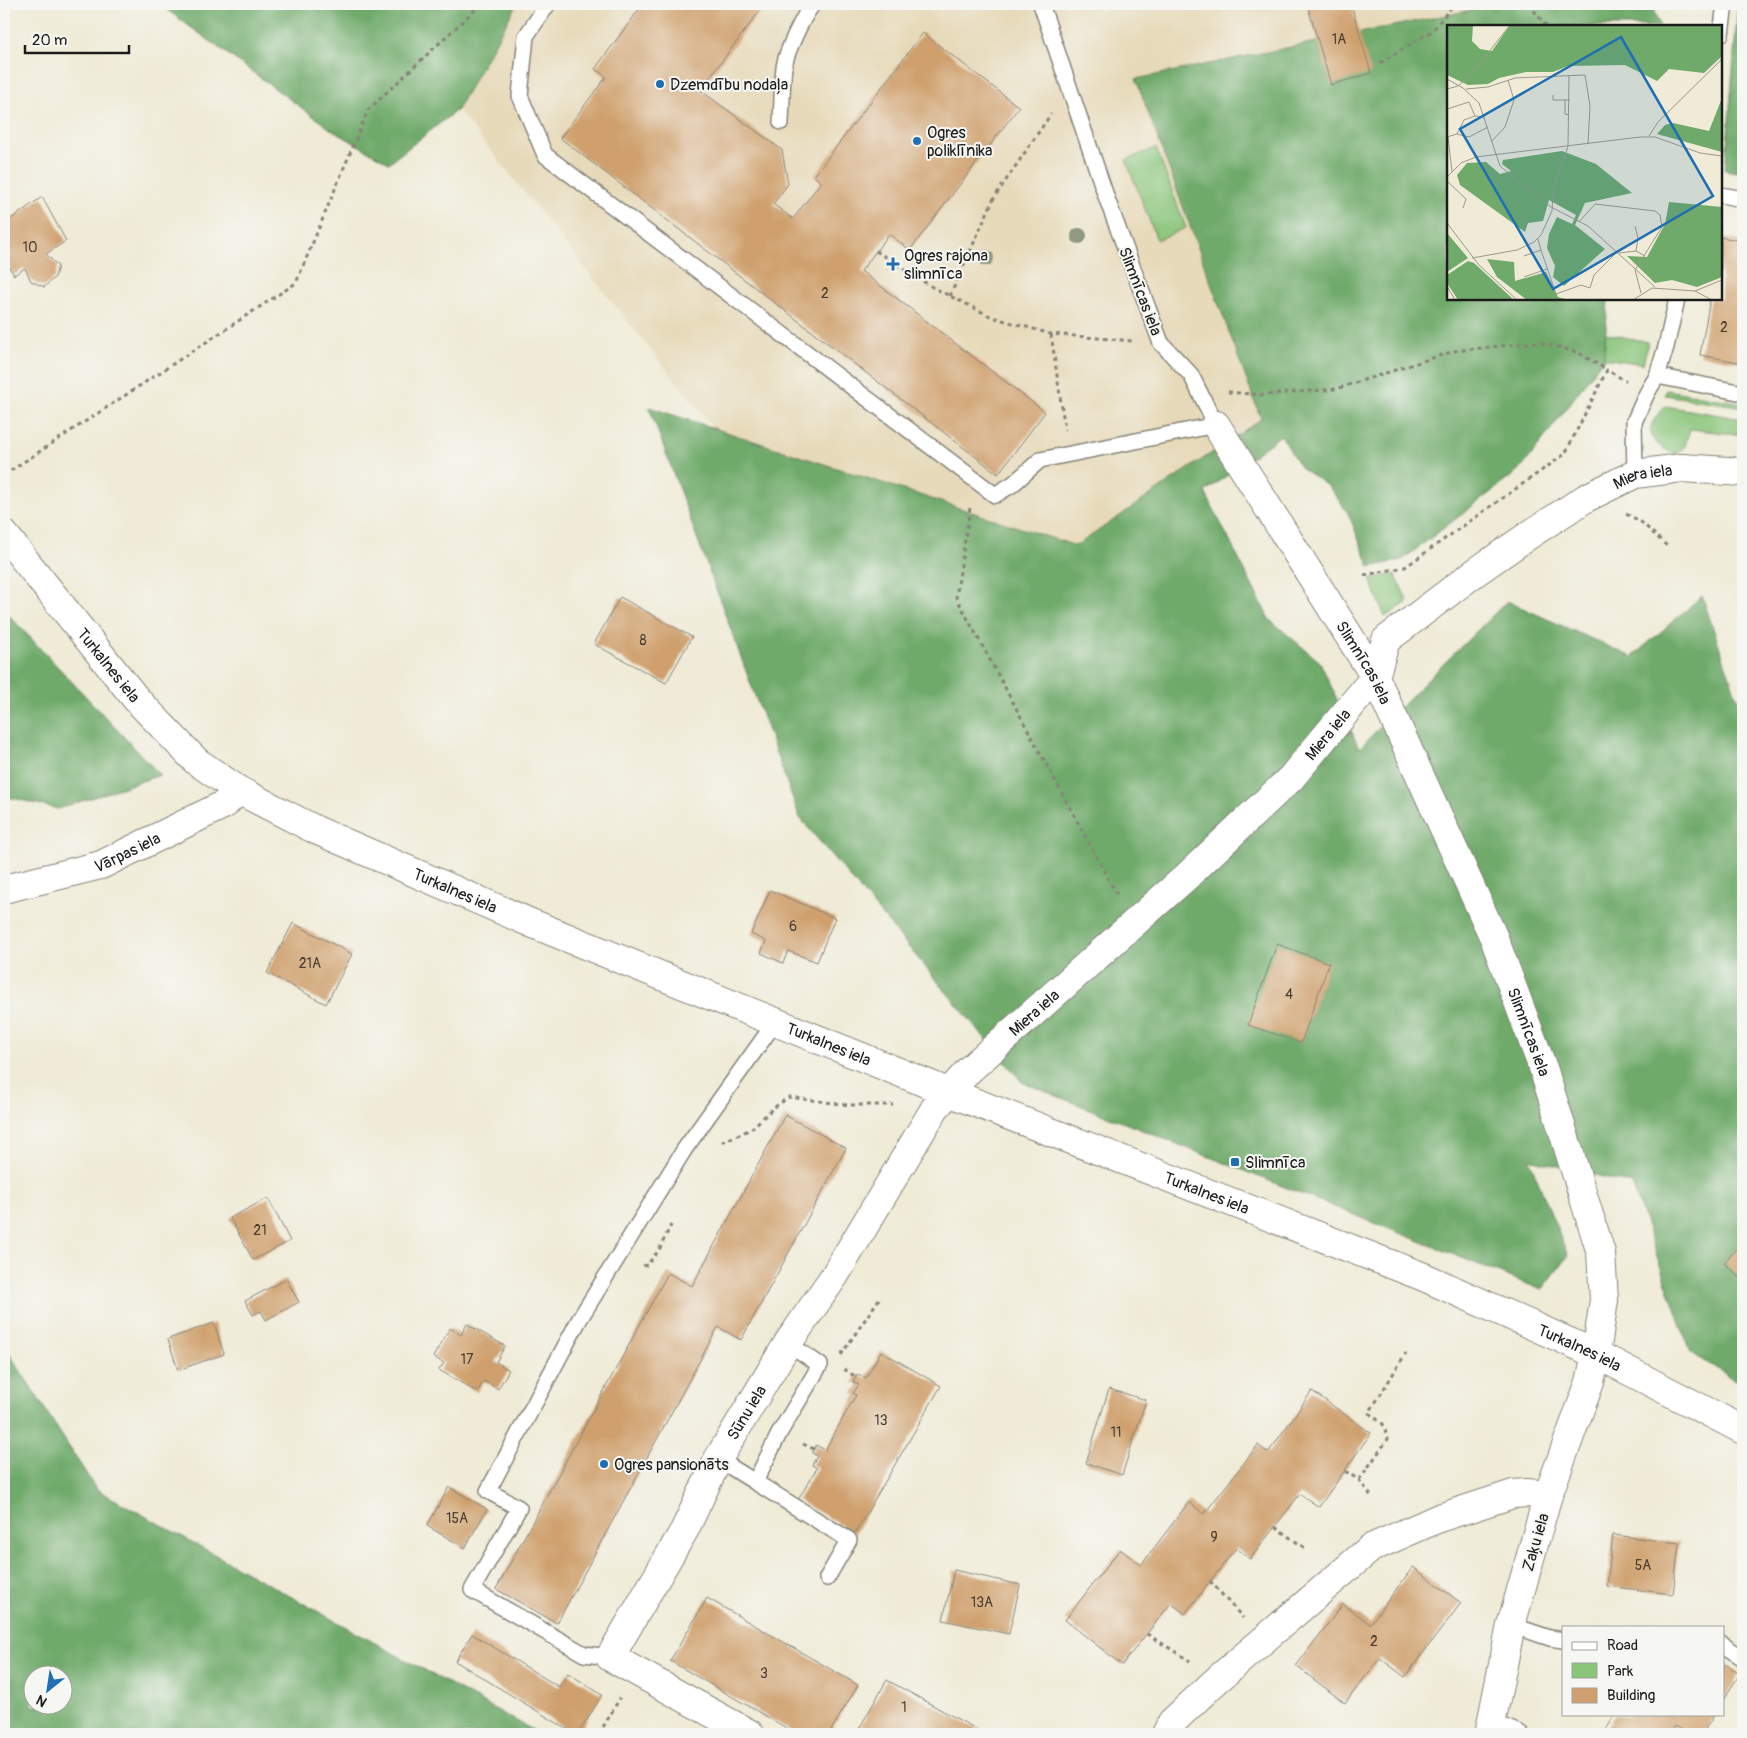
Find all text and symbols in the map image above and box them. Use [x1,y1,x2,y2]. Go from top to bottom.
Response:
scale bar [25,22,129,54]
inset map [1447,25,1722,300]
text: 20 m [32,31,67,50]
house number: 1A [1332,31,1346,48]
place label: Dzemdību nodaļa [670,75,788,95]
marker: Dzemdību nodaļa [654,78,666,90]
place label: Ogres poliklīnika [927,123,992,161]
marker: Ogres poliklīnika [911,135,923,147]
house number: 10 [22,239,38,256]
street label: Slimnīcas iela [1114,244,1166,338]
place label: Ogres rajona slimnīca [904,246,988,284]
marker: Ogres rajona slimnīca [886,257,900,271]
house number: 2 [821,285,829,302]
house number: 2 [1720,319,1728,336]
street label: Miera iela [1610,460,1674,494]
street label: Slimnīcas iela [1331,618,1395,708]
street label: Turkalnes iela [72,624,144,707]
house number: 8 [639,632,647,649]
street label: Miera iela [1301,705,1355,765]
street label: Vārpas iela [92,828,164,877]
street label: Turkalnes iela [410,864,500,918]
house number: 6 [789,918,797,935]
house number: 21A [299,955,321,972]
street label: Miera iela [1005,985,1064,1041]
street label: Slimnīcas iela [1503,985,1554,1079]
house number: 4 [1285,986,1293,1003]
street label: Turkalnes iela [783,1019,874,1071]
place label: Slimnīca [1245,1153,1306,1173]
marker: Slimnīca [1229,1156,1241,1168]
street label: Turkalnes iela [1161,1168,1252,1219]
house number: 21 [253,1222,267,1239]
street label: Turkalnes iela [1534,1320,1624,1376]
house number: 17 [461,1351,474,1368]
street label: Sūnu iela [723,1382,771,1444]
house number: 13 [874,1412,888,1429]
house number: 11 [1111,1424,1121,1441]
place label: Ogres pansionāts [614,1455,729,1475]
marker: Ogres pansionāts [598,1458,610,1470]
house number: 15A [446,1510,468,1527]
street label: Zaķu iela [1518,1511,1554,1574]
house number: 9 [1210,1529,1218,1546]
house number: 5A [1635,1557,1651,1574]
house number: 13A [971,1594,993,1611]
legend [1562,1626,1724,1716]
house number: 2 [1370,1633,1378,1650]
text: Road [1607,1636,1638,1655]
text: Park [1607,1662,1634,1681]
house number: 3 [760,1665,768,1682]
north arrow [22,1666,72,1716]
text: Building [1607,1686,1655,1705]
text: N [33,1691,50,1711]
house number: 1 [901,1699,907,1716]

